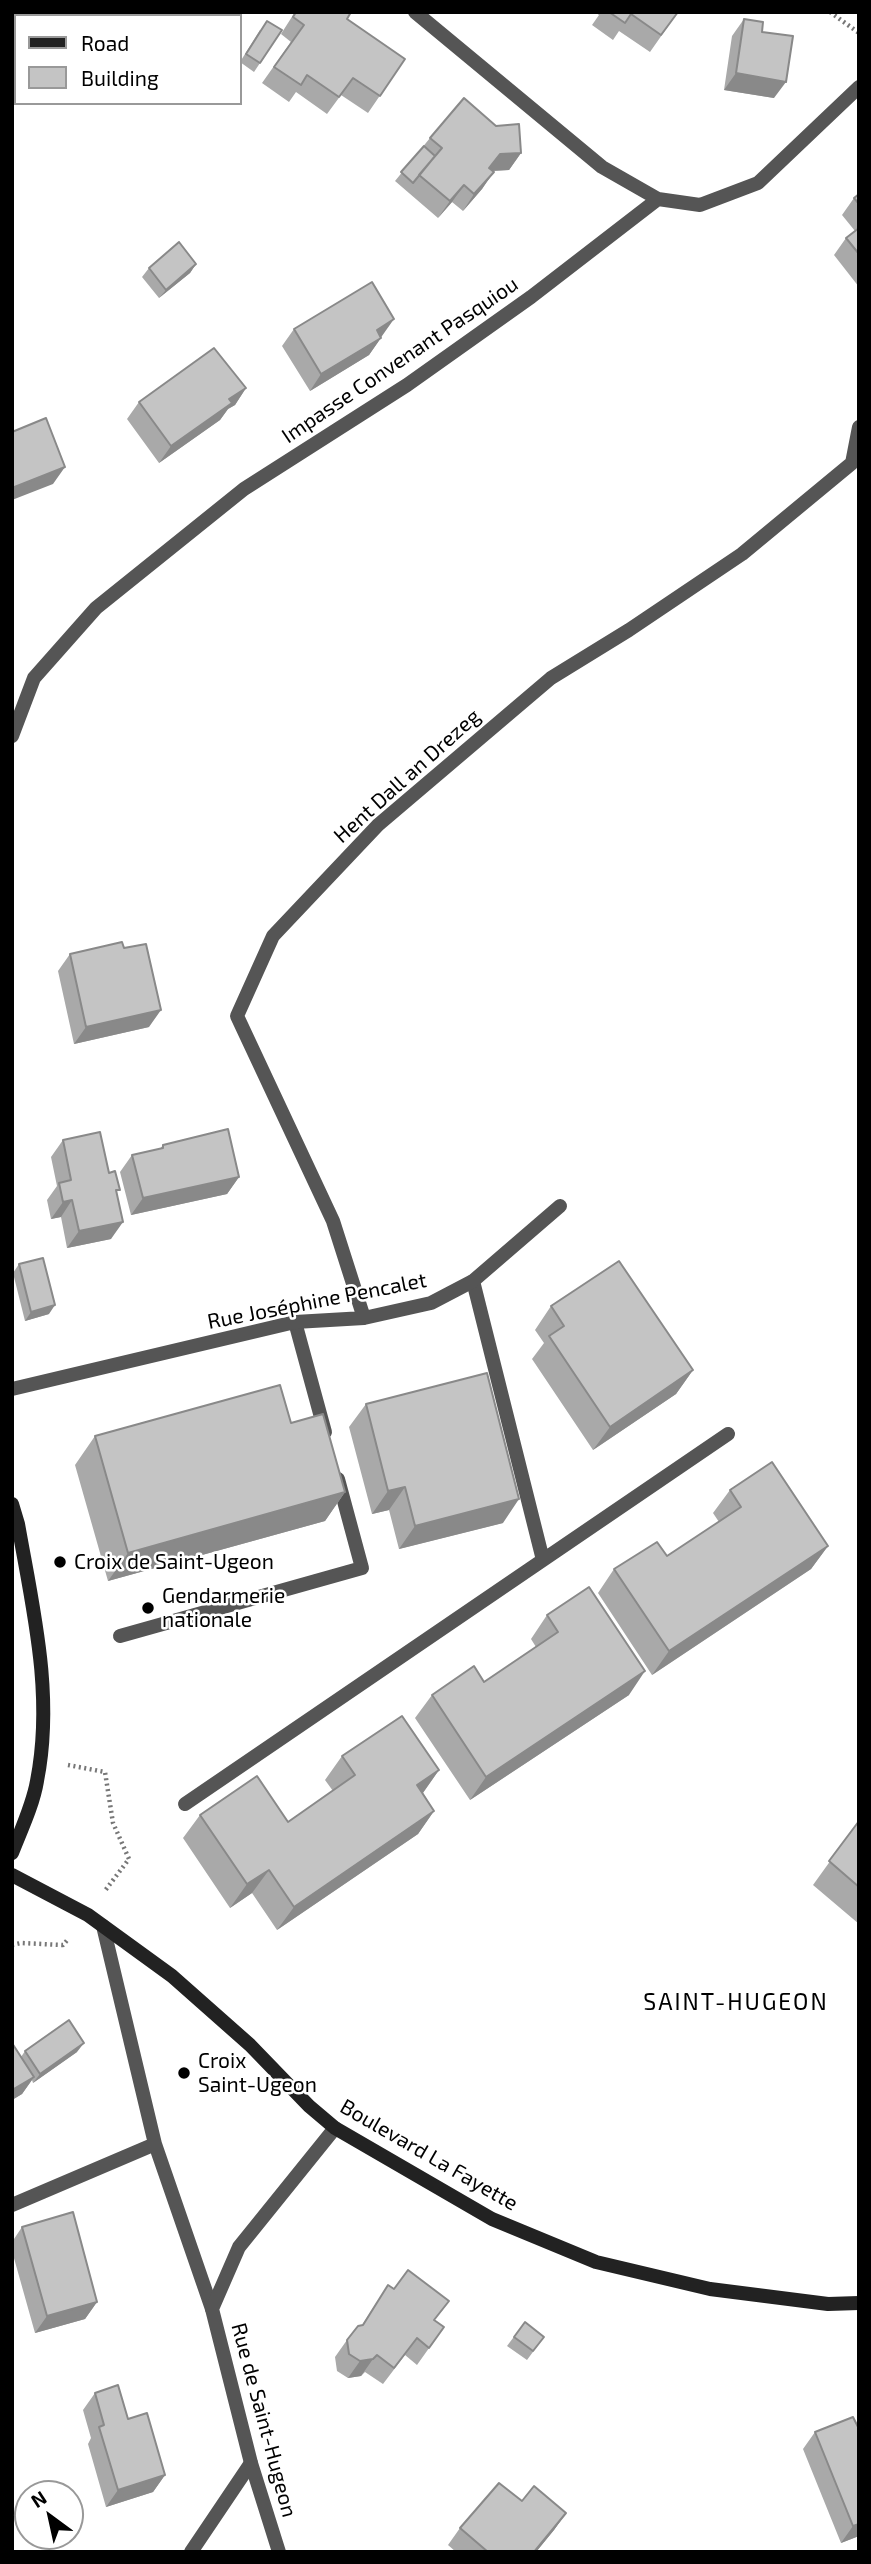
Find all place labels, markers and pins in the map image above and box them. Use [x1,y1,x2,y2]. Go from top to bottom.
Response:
place label: Croix de Saint-Ugeon [74,1549,274,1575]
marker: Croix de Saint-Ugeon [52,1554,68,1570]
place label: Gendarmerie nationale [162,1583,285,1633]
marker: Gendarmerie nationale [140,1600,156,1616]
place label: Croix Saint-Ugeon [198,2048,317,2098]
marker: Croix Saint-Ugeon [176,2065,192,2081]

